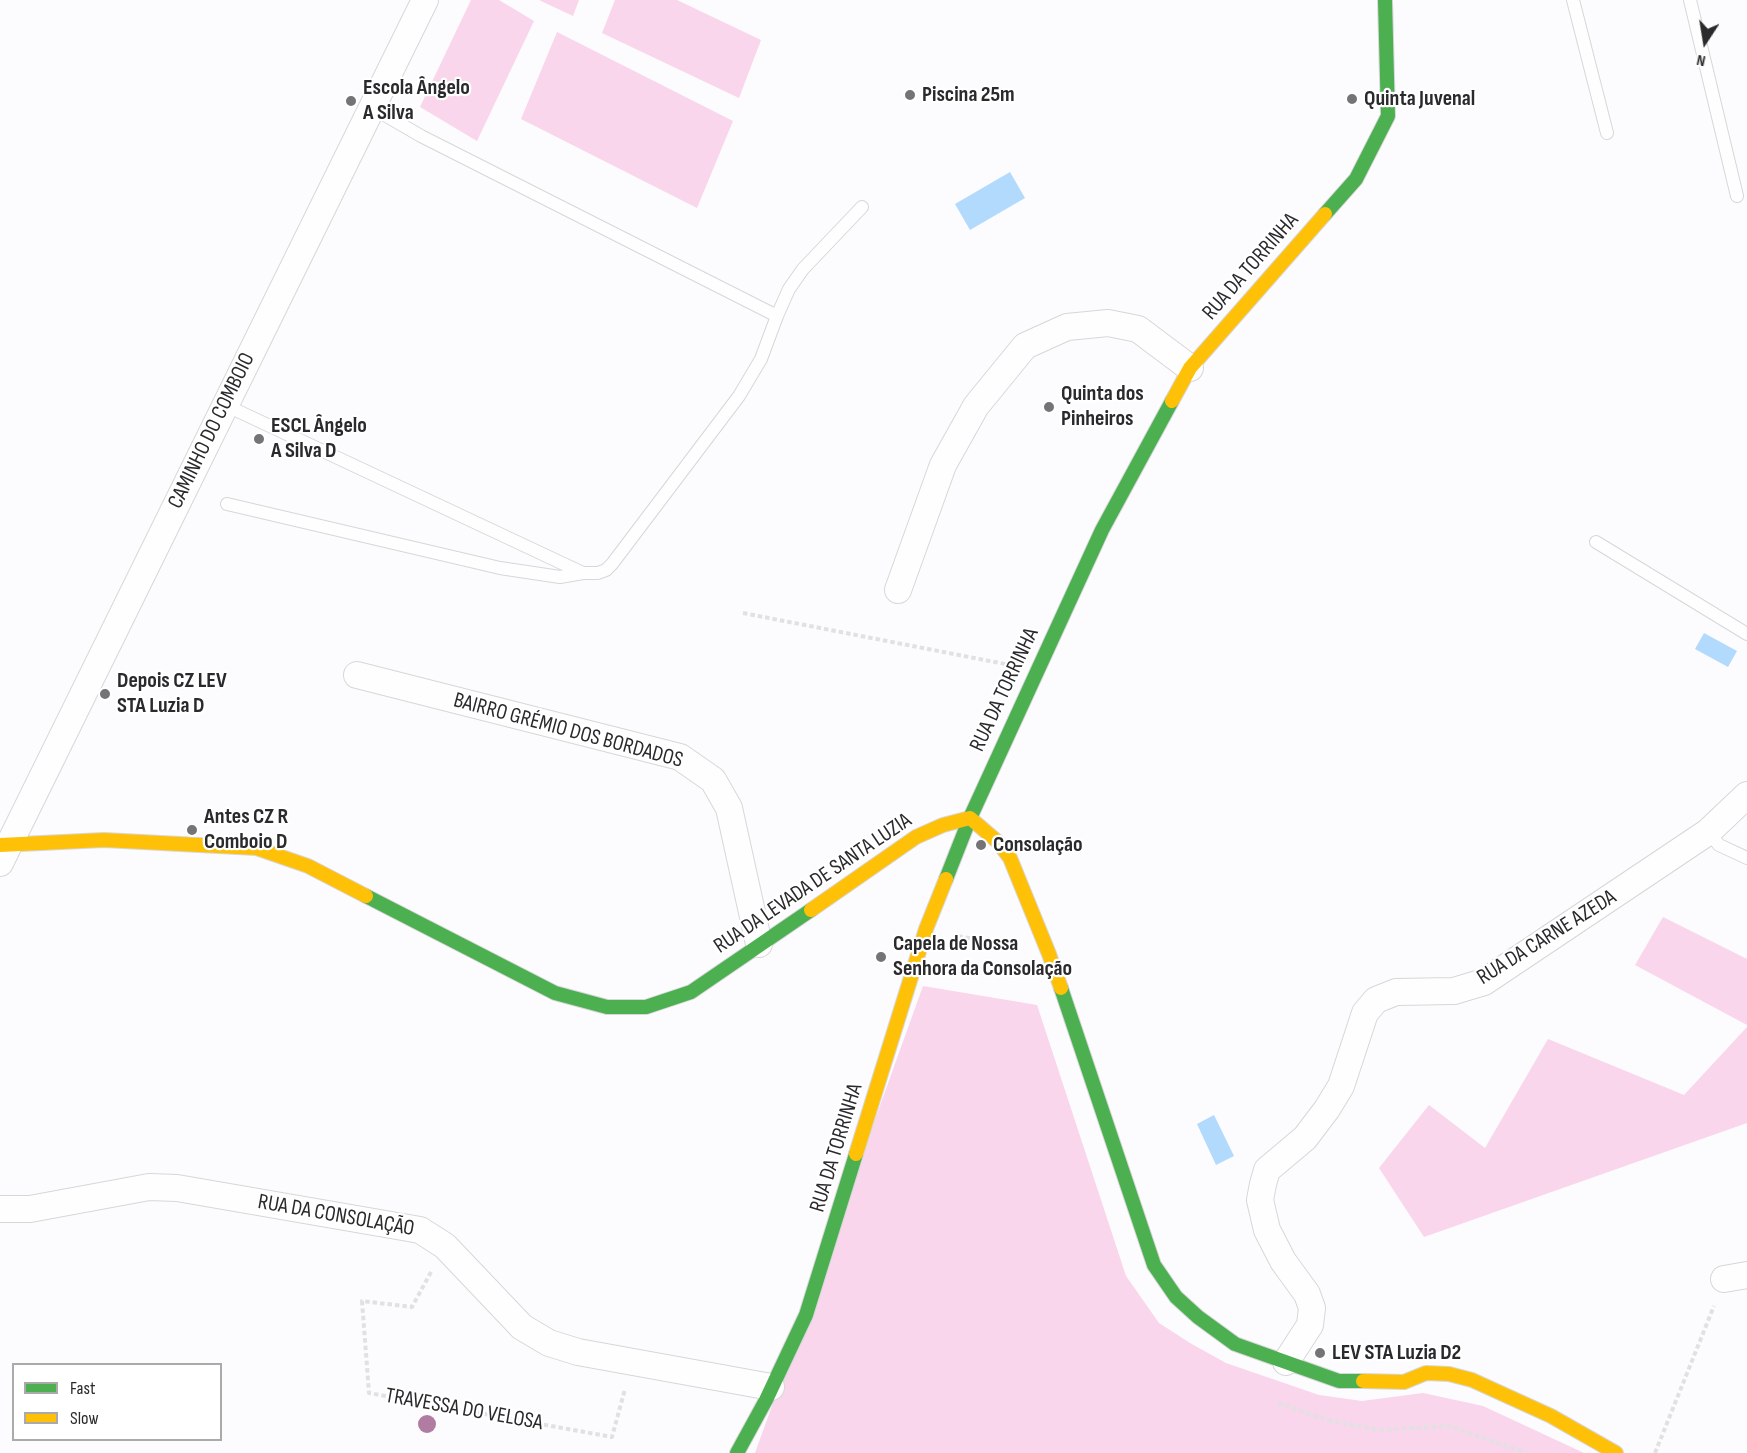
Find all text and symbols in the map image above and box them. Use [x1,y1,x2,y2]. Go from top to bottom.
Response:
north arrow [1675,12,1735,72]
text: N [1695,50,1707,70]
place label: Escola Ângelo A Silva [363,75,470,126]
place label: Piscina 25m [922,82,1015,108]
place label: Quinta Juvenal [1364,86,1475,112]
marker: Piscina 25m [903,88,917,102]
marker: Quinta Juvenal [1345,92,1359,106]
marker: Escola Ângelo A Silva [344,94,358,108]
street label: RUA DA TORRINHA [1197,208,1305,326]
street label: CAMINHO DO COMBOIO [163,349,261,513]
place label: Quinta dos Pinheiros [1061,381,1144,433]
marker: Quinta dos Pinheiros [1042,400,1056,414]
place label: ESCL Ângelo A Silva D [271,413,367,464]
marker: ESCL Ângelo A Silva D [252,432,266,446]
street label: RUA DA TORRINHA [965,624,1045,756]
place label: Depois CZ LEV STA Luzia D [117,668,227,720]
marker: Depois CZ LEV STA Luzia D [98,687,112,701]
street label: BAIRRO GRÉMIO DOS BORDADOS [450,688,686,774]
place label: Antes CZ R Comboio D [204,804,288,855]
street label: RUA DA LEVADA DE SANTA LUZIA [709,808,917,960]
marker: Antes CZ R Comboio D [185,823,199,837]
place label: Consolação [993,832,1083,858]
marker: Consolação [974,838,988,852]
street label: RUA DA CARNE AZEDA [1473,885,1621,991]
place label: Capela de Nossa Senhora da Consolação [893,931,1072,982]
marker: Capela de Nossa Senhora da Consolação [874,950,888,964]
street label: RUA DA TORRINHA [805,1080,869,1216]
street label: RUA DA CONSOLAÇÃO [256,1189,416,1243]
place label: LEV STA Luzia D2 [1332,1340,1461,1366]
marker: LEV STA Luzia D2 [1313,1346,1327,1360]
legend [12,1363,222,1441]
text: Fast [70,1378,95,1399]
street label: TRAVESSA DO VELOSA [383,1383,545,1437]
text: Slow [70,1408,99,1429]

